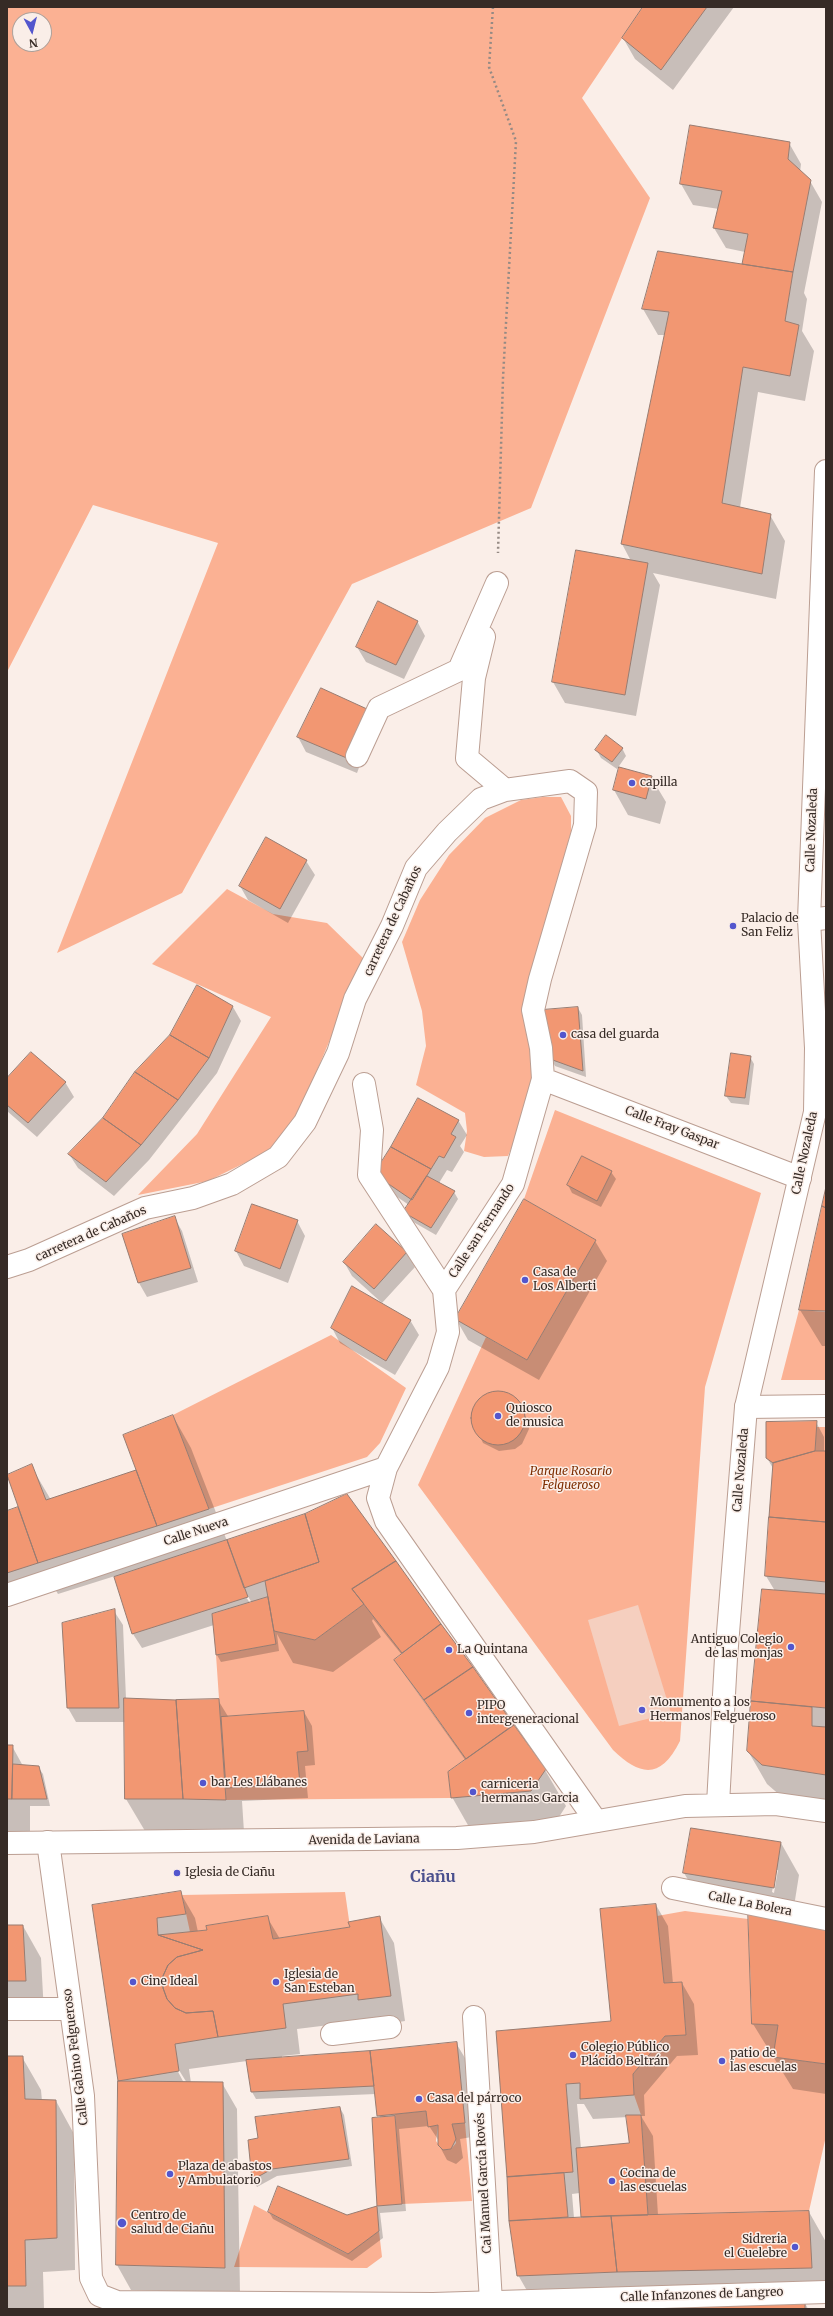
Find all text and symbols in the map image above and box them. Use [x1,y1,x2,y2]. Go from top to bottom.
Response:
north arrow [12,12,52,52]
text: N [28,35,39,50]
place label: capilla [640,776,677,790]
marker: capilla [627,778,637,788]
street label: Calle Nozaleda [803,788,821,872]
street label: carretera de Cabaños [361,864,425,978]
place label: Palacio de San Feliz [741,912,799,940]
marker: Palacio de San Feliz [728,921,738,931]
place label: casa del guarda [571,1028,659,1042]
marker: casa del guarda [558,1030,568,1040]
street label: Calle Fray Gaspar [623,1103,721,1153]
street label: Calle Nozaleda [789,1110,821,1196]
street label: Calle san Fernando [446,1181,518,1281]
street label: carretera de Cabaños [33,1203,149,1265]
place label: Casa de Los Alberti [533,1266,596,1294]
marker: Casa de Los Alberti [520,1275,530,1285]
place label: Quiosco de musica [506,1402,564,1430]
marker: Quiosco de musica [493,1411,503,1421]
street label: Calle Nozaleda [730,1427,752,1513]
park label: Parque Rosario Felgueroso [530,1465,612,1493]
street label: Calle Nueva [162,1515,230,1549]
place label: Antiguo Colegio de las monjas [691,1633,783,1661]
marker: Antiguo Colegio de las monjas [786,1642,796,1652]
place label: La Quintana [457,1643,528,1657]
marker: La Quintana [444,1645,454,1655]
place label: Monumento a los Hermanos Felgueroso [650,1696,776,1724]
place label: PIPO intergeneracional [477,1699,579,1727]
marker: Monumento a los Hermanos Felgueroso [637,1705,647,1715]
marker: PIPO intergeneracional [464,1708,474,1718]
place label: bar Les Llábanes [211,1776,307,1790]
marker: bar Les Llábanes [198,1778,208,1788]
place label: carniceria hermanas Garcia [481,1778,579,1806]
marker: carniceria hermanas Garcia [468,1787,478,1797]
street label: Avenida de Laviana [308,1832,420,1848]
place label: Iglesia de Ciañu [185,1866,275,1880]
district label: Ciañu [410,1867,456,1887]
marker: Iglesia de Ciañu [172,1868,182,1878]
street label: Calle La Bolera [707,1889,793,1919]
place label: Iglesia de San Esteban [284,1968,355,1996]
place label: Cine Ideal [141,1975,198,1989]
marker: Cine Ideal [128,1977,138,1987]
marker: Iglesia de San Esteban [271,1977,281,1987]
street label: Calle Gabino Felgueroso [60,1988,92,2126]
place label: Colegio Público Plácido Beltrán [581,2041,669,2069]
place label: patio de las escuelas [730,2047,797,2075]
marker: Colegio Público Plácido Beltrán [568,2050,578,2060]
marker: patio de las escuelas [717,2056,727,2066]
place label: Casa del párroco [427,2092,522,2106]
marker: Casa del párroco [414,2094,424,2104]
street label: Cai Manuel García Rovés [473,2112,495,2254]
place label: Plaza de abastos y Ambulatorio [178,2160,272,2188]
place label: Cocina de las escuelas [620,2167,687,2195]
marker: Plaza de abastos y Ambulatorio [165,2169,175,2179]
marker: Cocina de las escuelas [607,2176,617,2186]
place label: Centro de salud de Ciañu [131,2209,214,2237]
marker: Centro de salud de Ciañu [116,2217,128,2229]
place label: Sidreria el Cuelebre [724,2233,787,2261]
marker: Sidreria el Cuelebre [790,2242,800,2252]
street label: Calle Infanzones de Langreo [620,2285,784,2305]

